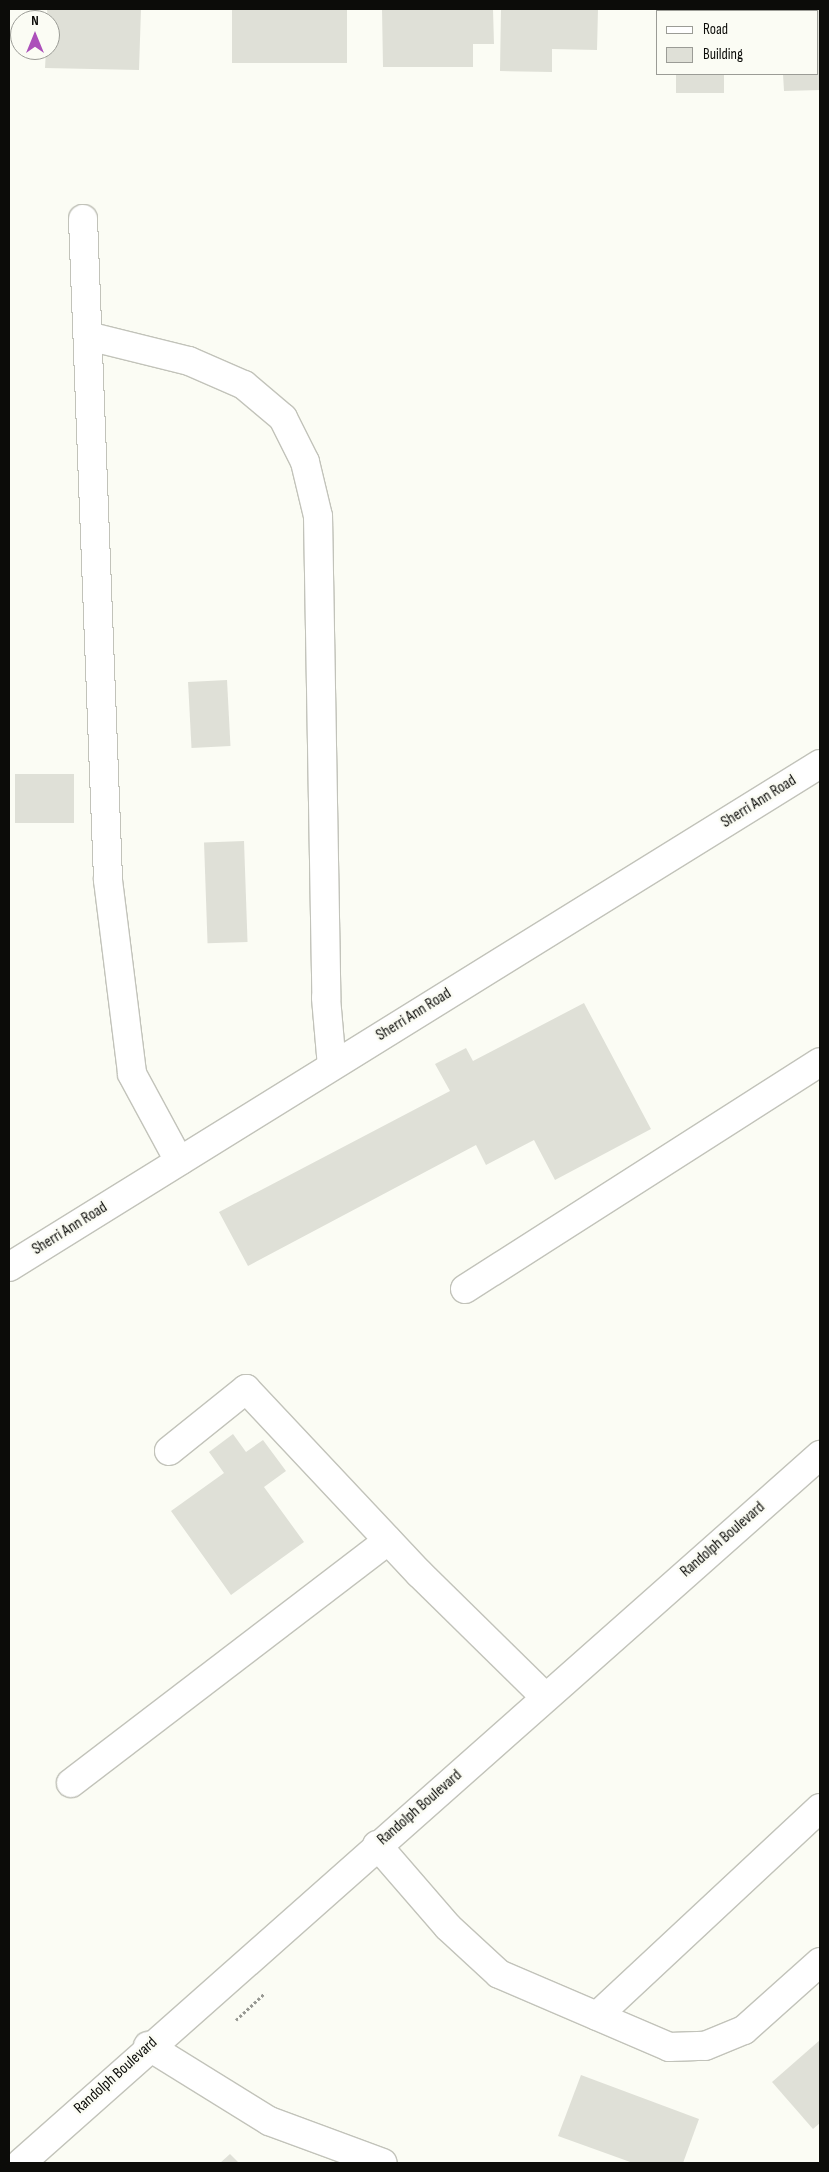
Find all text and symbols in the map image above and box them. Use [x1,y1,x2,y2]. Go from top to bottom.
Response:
north arrow [10,10,60,60]
legend [656,10,819,75]
text: N [31,12,39,29]
text: Road [703,20,728,39]
text: Building [703,45,743,64]
street label: Sherri Ann Road [718,771,800,833]
street label: Sherri Ann Road [373,984,455,1046]
street label: Sherri Ann Road [29,1198,111,1260]
street label: Randolph Boulevard [677,1498,769,1582]
street label: Randolph Boulevard [374,1766,466,1850]
street label: Randolph Boulevard [70,2034,162,2118]

